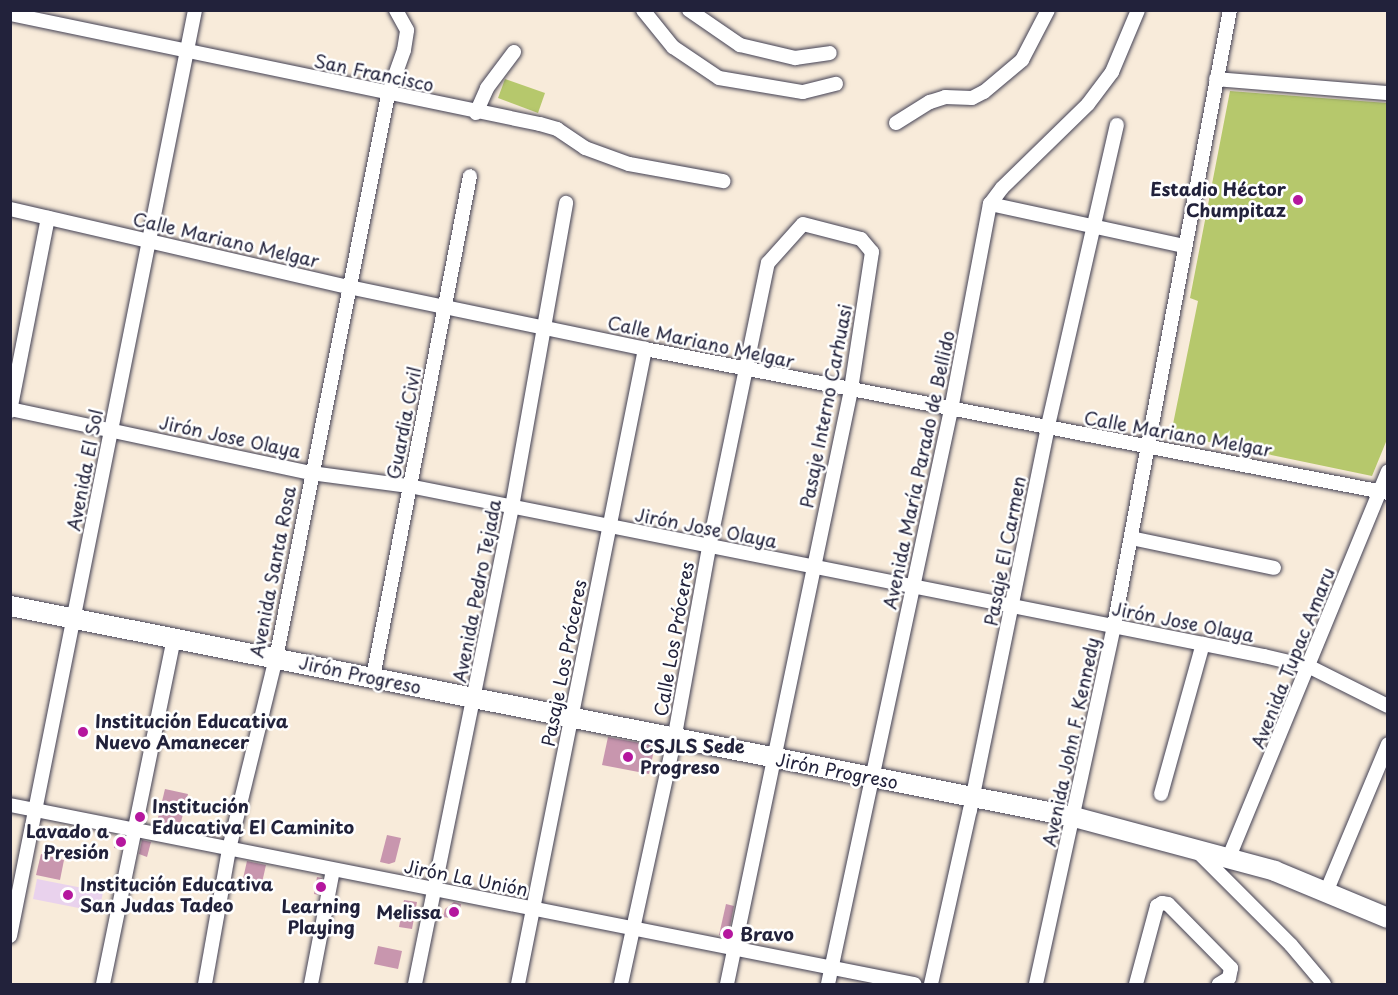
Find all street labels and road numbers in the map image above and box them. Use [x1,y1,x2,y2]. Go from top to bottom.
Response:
street label: San Francisco [312,50,436,96]
street label: Calle Mariano Melgar [132,208,320,272]
street label: Pasaje Interno Carhuasi [796,302,856,510]
street label: Calle Mariano Melgar [606,312,796,372]
street label: Avenida María Parado de Bellido [879,330,959,610]
street label: Guardia Civil [382,365,426,481]
street label: Calle Mariano Melgar [1083,407,1273,461]
street label: Avenida El Sol [63,408,107,532]
street label: Jirón Jose Olaya [157,411,303,463]
street label: Pasaje El Carmen [980,474,1030,628]
street label: Avenida Santa Rosa [246,485,300,659]
street label: Avenida Pedro Tejada [449,498,505,684]
street label: Jirón Jose Olaya [633,504,779,552]
street label: Calle Los Próceres [650,559,698,719]
street label: Avenida Tupac Amaru [1247,565,1339,751]
street label: Pasaje Los Próceres [537,577,591,749]
street label: Jirón Jose Olaya [1110,598,1256,646]
street label: Avenida John F. Kennedy [1038,634,1104,850]
street label: Jirón Progreso [297,652,423,698]
street label: Jirón Progreso [774,749,900,793]
street label: Jirón La Unión [401,855,531,901]

